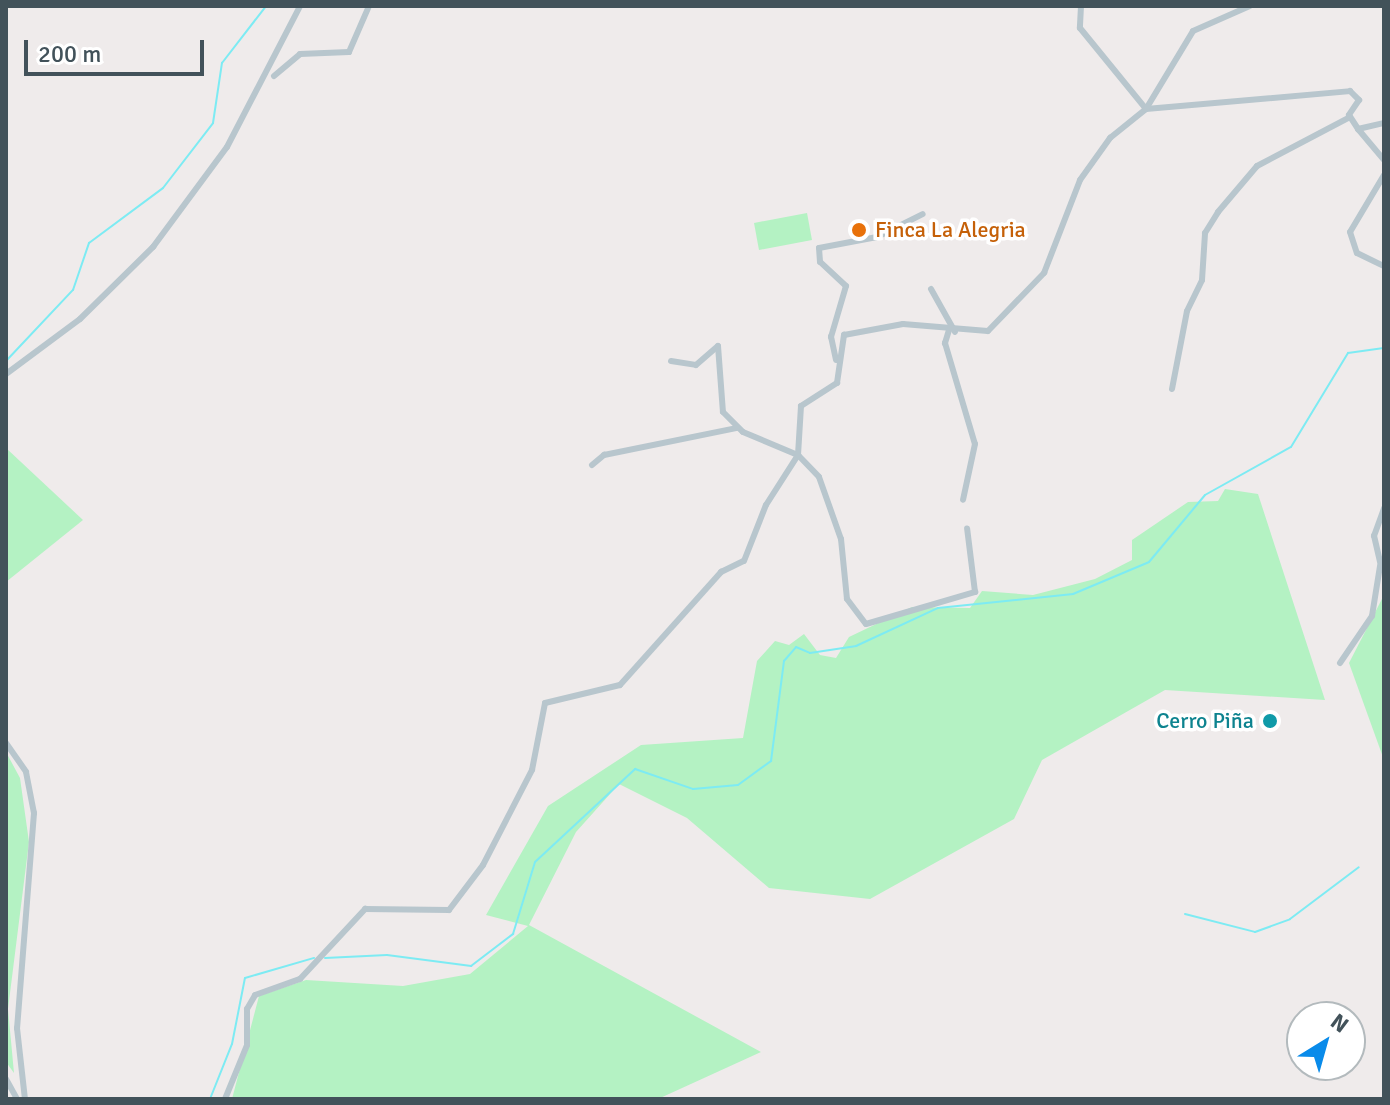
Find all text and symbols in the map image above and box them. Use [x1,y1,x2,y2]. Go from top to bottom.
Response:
scale bar [28,24,208,74]
text: 200 m [38,39,101,69]
place label: Finca La Alegria [875,217,1026,243]
marker: Finca La Alegria [850,221,868,239]
place label: Cerro Piña [1156,708,1254,734]
marker: Cerro Piña [1261,712,1279,730]
north arrow [1286,1001,1366,1081]
text: N [1325,1008,1354,1038]

